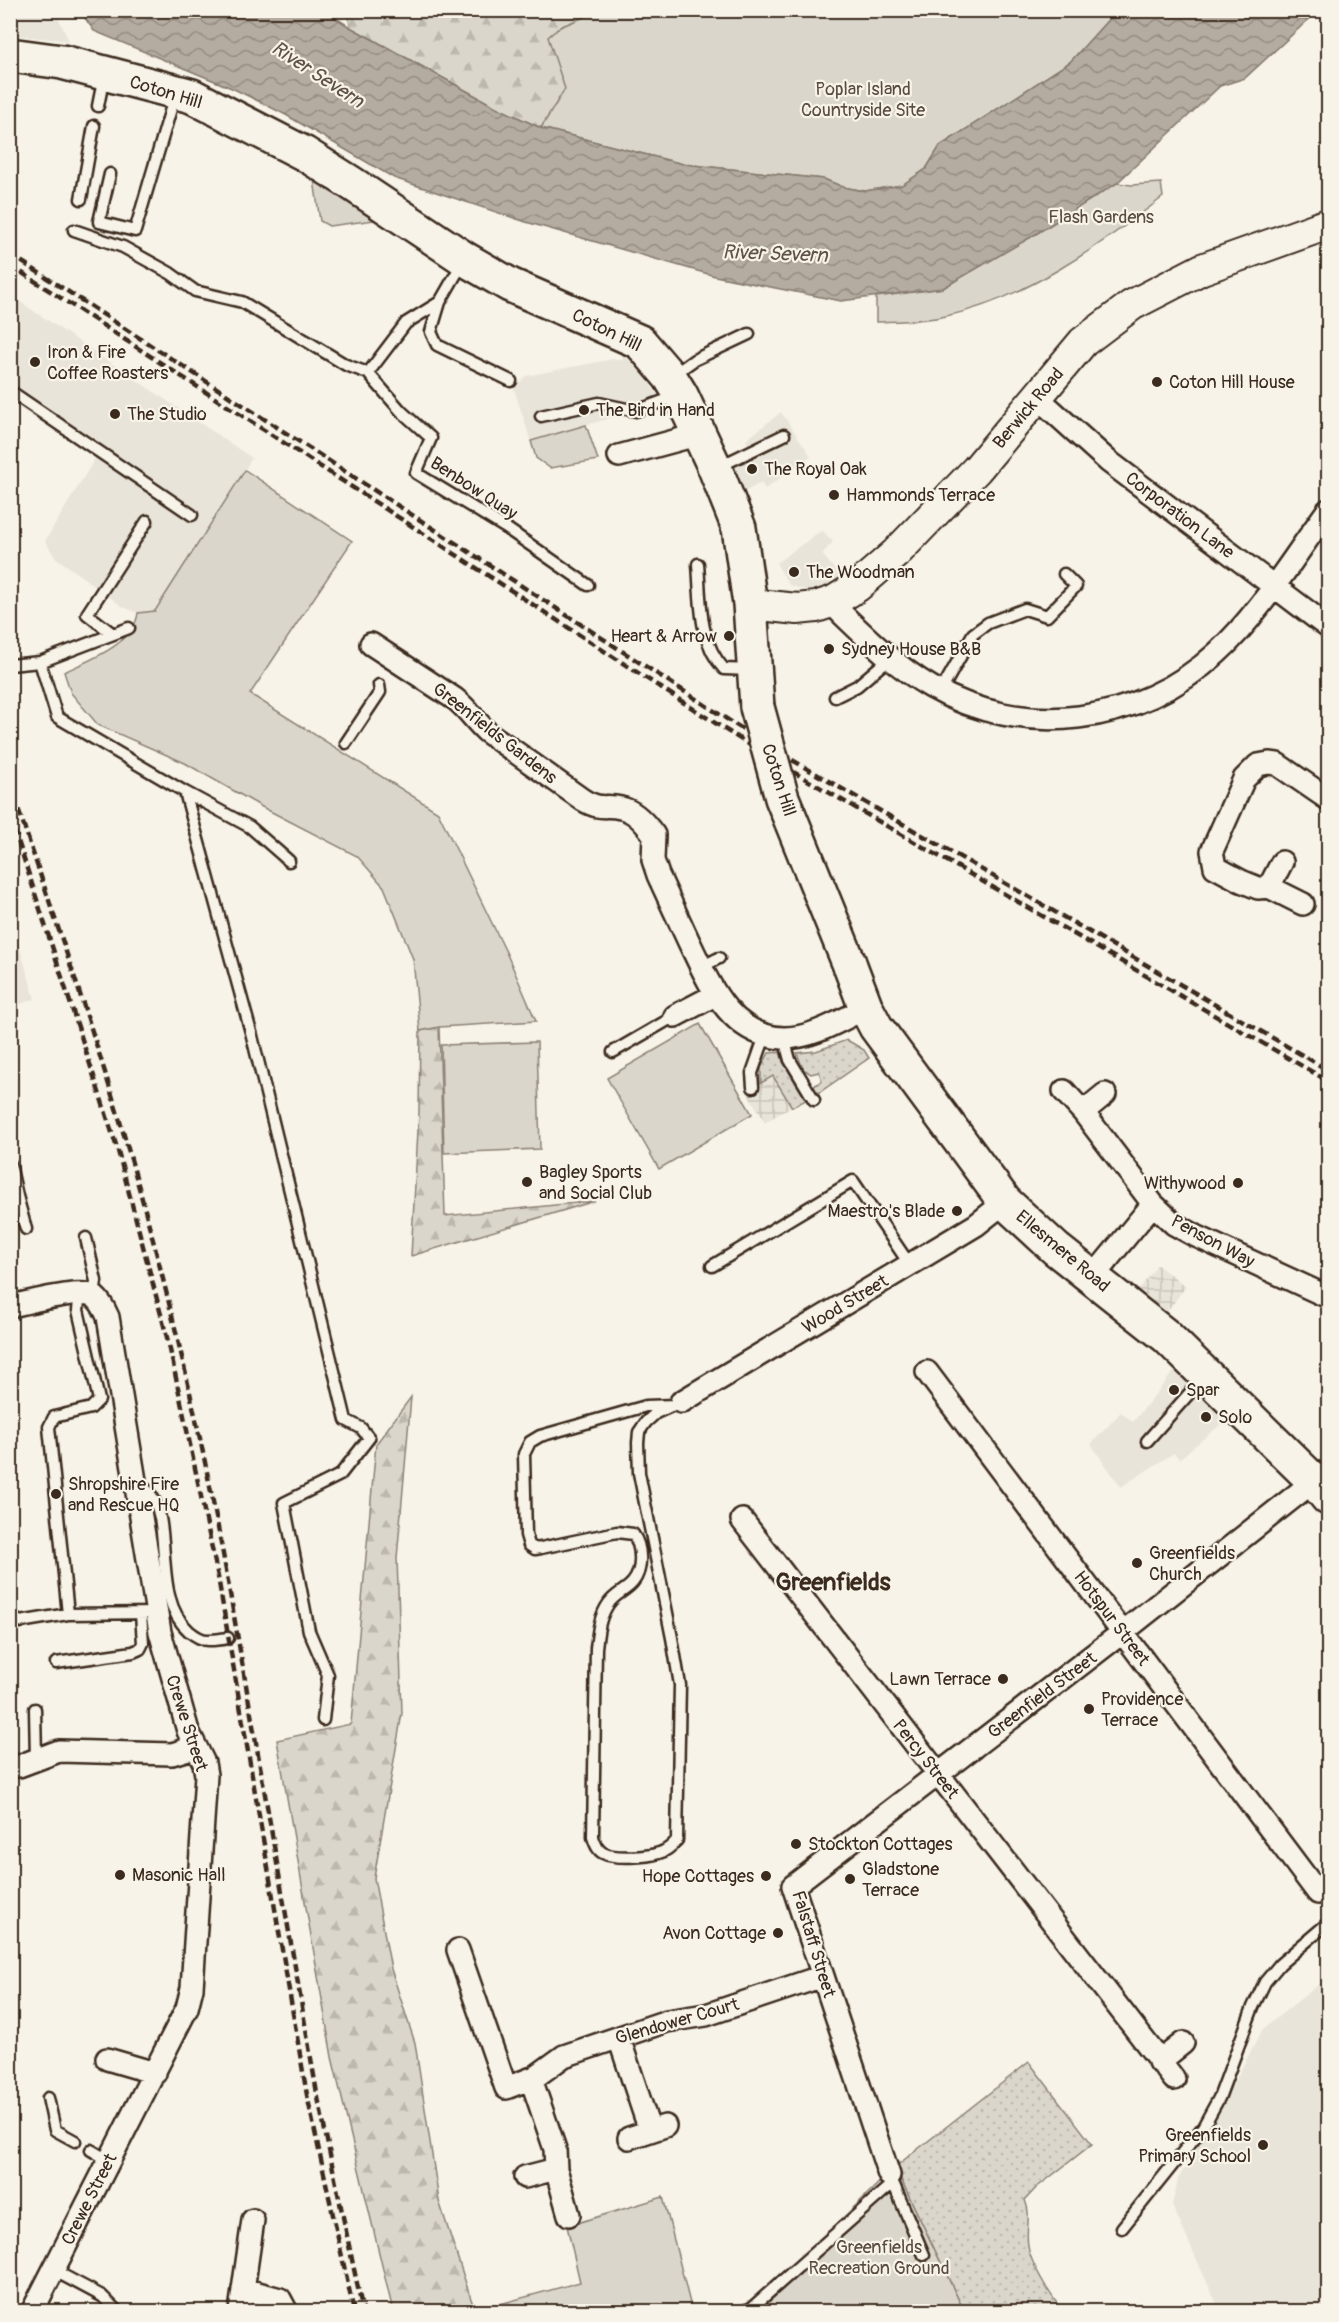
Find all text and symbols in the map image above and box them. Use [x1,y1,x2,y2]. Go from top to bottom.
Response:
water label: River Severn [267,35,370,114]
street label: Coton Hill [127,71,205,114]
park label: Poplar Island Countryside Site [801,78,925,122]
park label: Flash Gardens [1048,206,1154,229]
water label: River Severn [722,239,830,268]
street label: Coton Hill [568,304,645,357]
place label: Iron & Fire Coffee Roasters [47,341,168,385]
marker: Iron & Fire Coffee Roasters [28,355,42,369]
street label: Berwick Road [988,363,1069,454]
place label: Coton Hill House [1169,371,1295,394]
marker: Coton Hill House [1150,375,1164,389]
place label: The Bird in Hand [596,399,715,422]
place label: The Studio [127,403,207,426]
marker: The Bird in Hand [577,403,591,417]
marker: The Studio [108,407,122,421]
street label: Benbow Quay [426,452,522,525]
place label: The Royal Oak [764,458,867,481]
marker: The Royal Oak [745,462,759,476]
street label: Corporation Lane [1121,467,1239,564]
place label: Hammonds Terrace [846,484,995,507]
marker: Hammonds Terrace [827,488,841,502]
place label: The Woodman [806,561,915,584]
marker: The Woodman [787,565,801,579]
place label: Heart & Arrow [611,625,717,648]
marker: Heart & Arrow [722,629,736,643]
place label: Sydney House B&B [841,638,981,661]
marker: Sydney House B&B [822,642,836,656]
street label: Greenfields Gardens [428,678,562,789]
street label: Coton Hill [756,741,801,819]
place label: Bagley Sports and Social Club [539,1161,652,1205]
place label: Withywood [1144,1172,1226,1195]
marker: Bagley Sports and Social Club [520,1175,534,1189]
marker: Withywood [1231,1176,1245,1190]
place label: Maestro's Blade [828,1200,945,1223]
marker: Maestro's Blade [950,1204,964,1218]
street label: Ellesmere Road [1011,1205,1114,1297]
street label: Penson Way [1167,1210,1259,1273]
street label: Wood Street [798,1269,893,1339]
place label: Spar [1186,1379,1220,1402]
marker: Spar [1167,1383,1181,1397]
place label: Solo [1218,1406,1252,1429]
marker: Solo [1199,1410,1213,1424]
place label: Shropshire Fire and Rescue HQ [68,1473,179,1517]
marker: Shropshire Fire and Rescue HQ [49,1487,63,1501]
place label: Greenfields Church [1149,1542,1235,1586]
marker: Greenfields Church [1130,1556,1144,1570]
street label: Hotspur Street [1068,1566,1155,1671]
district label: Greenfields [776,1568,891,1597]
street label: Greenfield Street [983,1646,1102,1744]
place label: Lawn Terrace [889,1668,991,1691]
street label: Crewe Street [160,1672,213,1775]
marker: Lawn Terrace [996,1672,1010,1686]
place label: Providence Terrace [1101,1688,1183,1732]
marker: Providence Terrace [1082,1702,1096,1716]
street label: Percy Street [887,1715,964,1804]
place label: Stockton Cottages [808,1833,953,1856]
marker: Stockton Cottages [789,1837,803,1851]
place label: Gladstone Terrace [862,1858,939,1902]
place label: Masonic Hall [132,1864,226,1887]
place label: Hope Cottages [642,1865,754,1888]
marker: Masonic Hall [113,1868,127,1882]
marker: Hope Cottages [759,1869,773,1883]
marker: Gladstone Terrace [843,1872,857,1886]
street label: Falstaff Street [786,1888,841,2001]
place label: Avon Cottage [662,1922,766,1945]
marker: Avon Cottage [771,1926,785,1940]
street label: Glendower Court [613,1993,742,2050]
place label: Greenfields Primary School [1138,2124,1251,2168]
marker: Greenfields Primary School [1256,2138,1270,2152]
street label: Crewe Street [57,2149,123,2249]
park label: Greenfields Recreation Ground [809,2236,949,2280]

